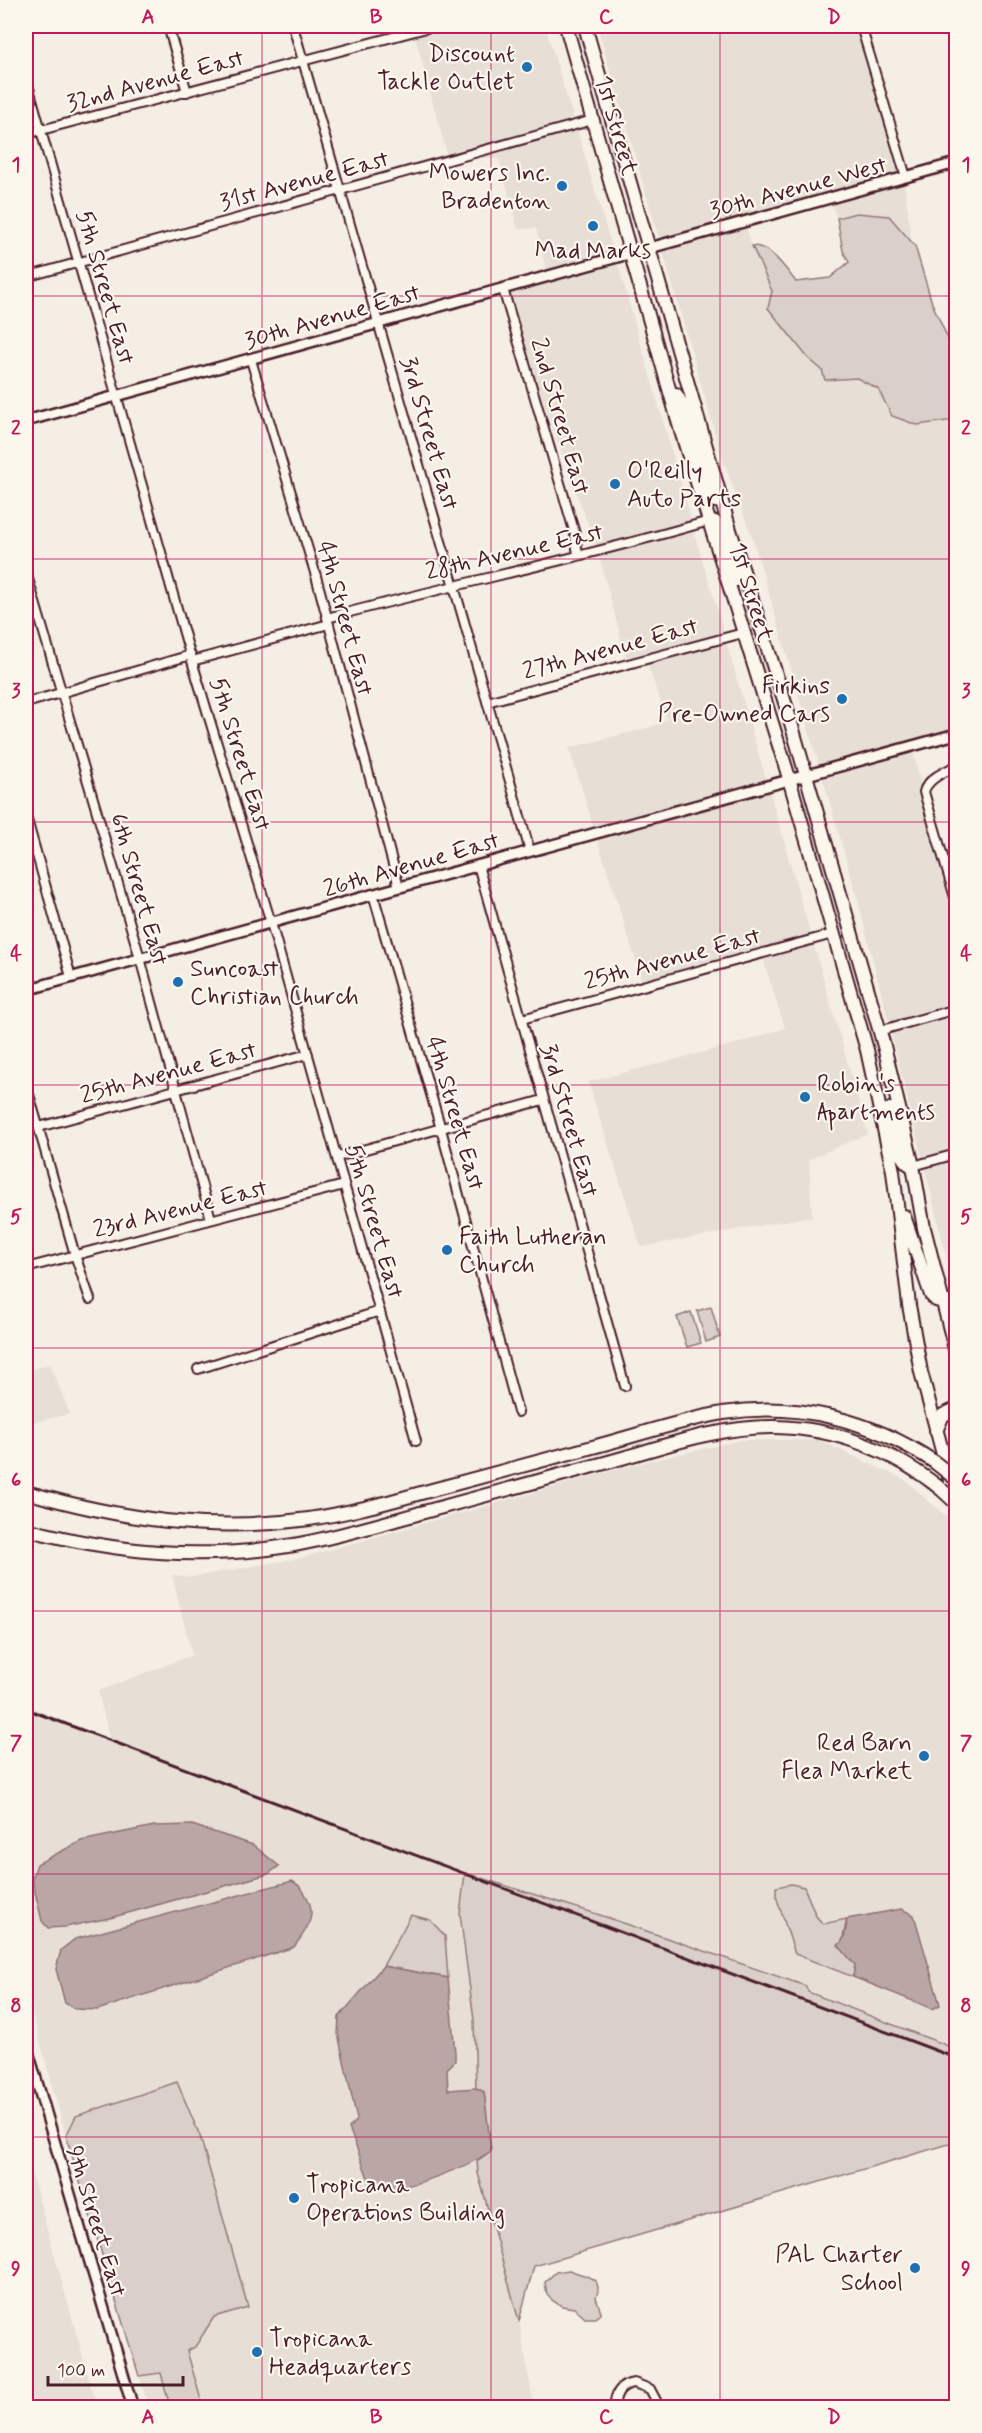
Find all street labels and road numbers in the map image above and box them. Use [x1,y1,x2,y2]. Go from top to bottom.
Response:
street label: 32nd Avenue East [63,43,248,120]
street label: 1st Street [587,72,645,179]
street label: 31st Avenue East [216,144,393,219]
street label: 30th Avenue West [706,150,891,227]
street label: 5th Street East [68,207,141,369]
street label: 30th Avenue East [241,277,424,357]
street label: 2nd Street East [522,334,597,499]
street label: 3rd Street East [392,353,465,514]
street label: 28th Avenue East [423,517,607,588]
street label: 4th Street East [309,538,380,699]
street label: 1st Street [721,539,780,646]
street label: 27th Avenue East [519,611,702,688]
street label: 5th Street East [201,674,278,835]
street label: 6th Street East [102,810,175,970]
street label: 26th Avenue East [320,825,503,905]
street label: 25th Avenue East [581,921,764,998]
street label: 4th Street East [418,1033,491,1194]
street label: 25th Avenue East [77,1035,260,1112]
street label: 3rd Street East [532,1040,605,1201]
street label: 5th Street East [337,1141,410,1303]
street label: 23rd Avenue East [90,1173,271,1246]
street label: 9th Street East [58,2142,133,2301]

